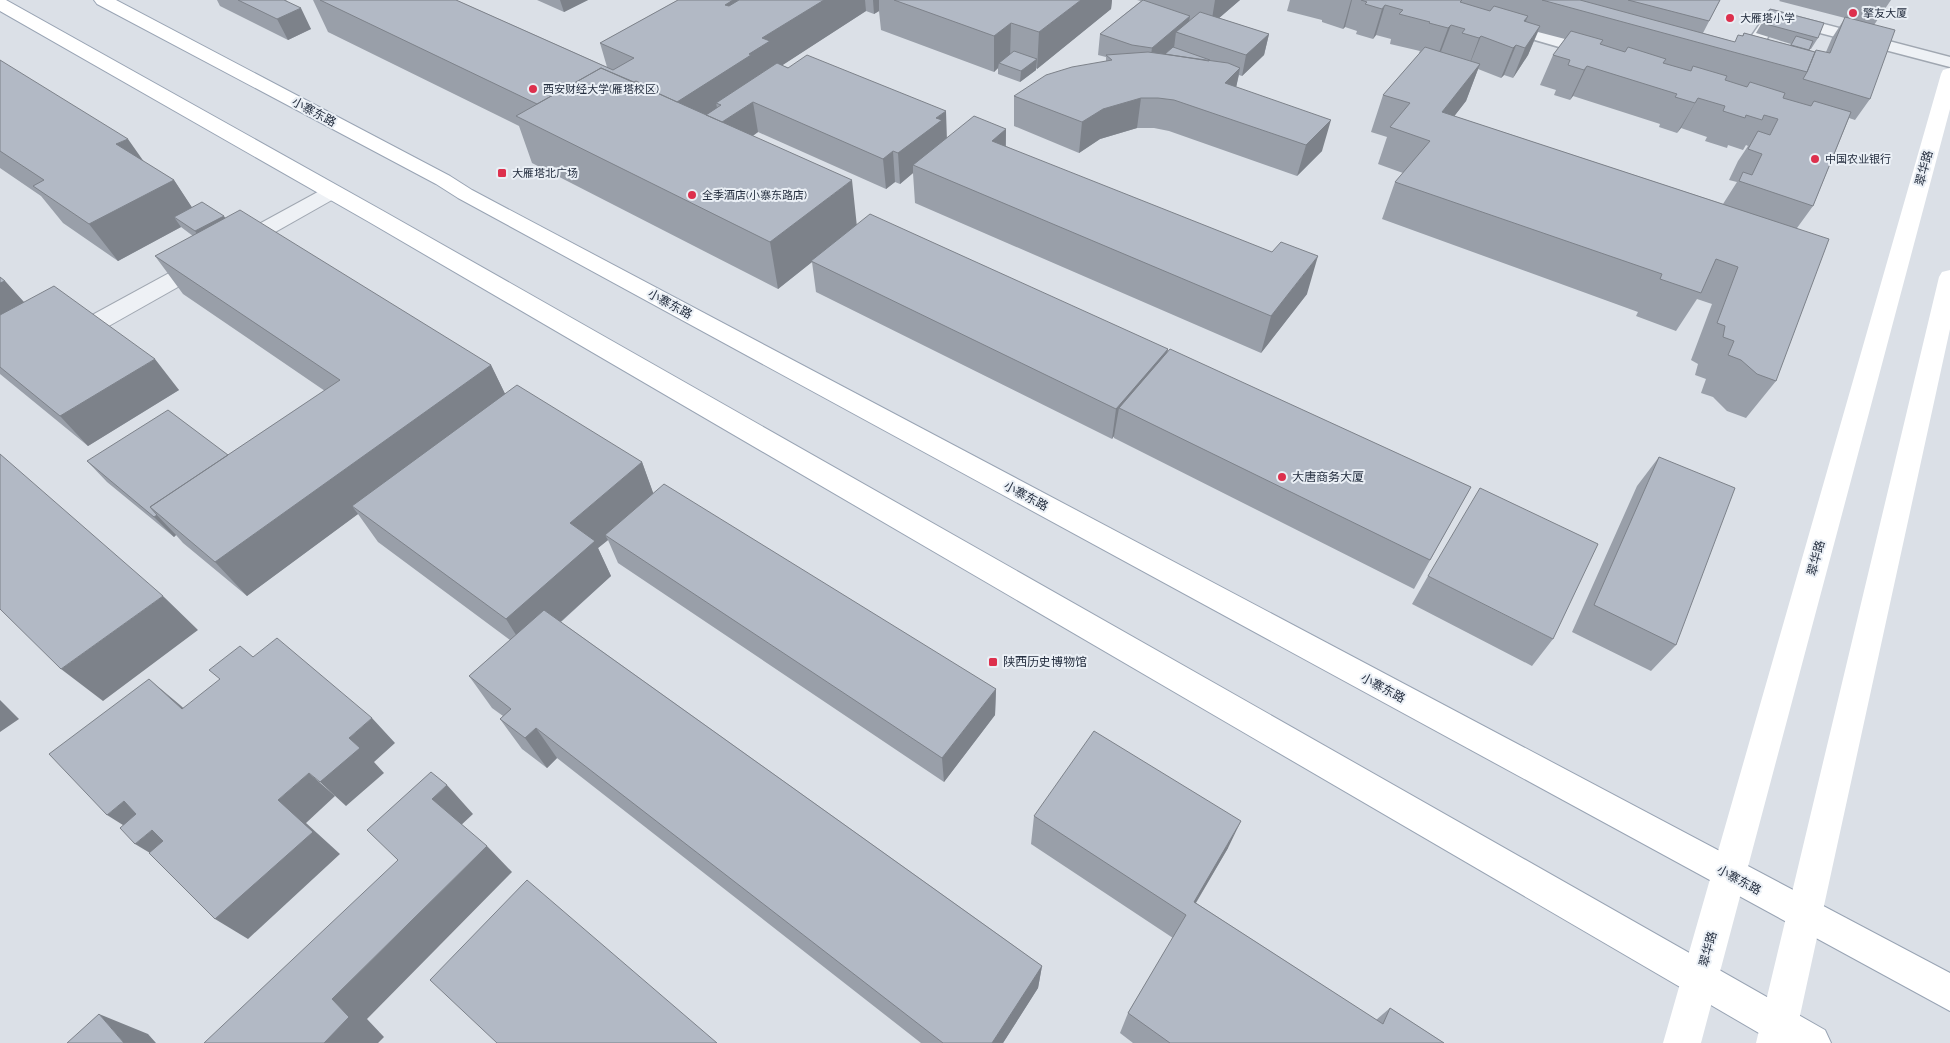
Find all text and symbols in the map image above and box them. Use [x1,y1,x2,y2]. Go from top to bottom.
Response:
marker: 擎友大厦 [1847,7,1859,19]
place label: 擎友大厦 [1863,7,1907,20]
marker: 大雁塔小学 [1724,12,1736,24]
place label: 大雁塔小学 [1740,12,1795,25]
marker: 西安财经大学(雁塔校区) [527,83,539,95]
place label: 西安财经大学(雁塔校区) [543,83,659,96]
street label: 小寨东路 [290,95,338,129]
street label: 翠华路 [1913,149,1935,187]
marker: 中国农业银行 [1809,153,1821,165]
place label: 中国农业银行 [1825,153,1891,166]
marker: 大雁塔北广场 [496,167,508,179]
place label: 大雁塔北广场 [512,167,578,180]
marker: 全季酒店(小寨东路店) [686,189,698,201]
place label: 全季酒店(小寨东路店) [702,189,807,202]
street label: 小寨东路 [646,287,694,321]
place label: 大唐商务大厦 [1292,470,1364,484]
marker: 大唐商务大厦 [1276,471,1288,483]
street label: 小寨东路 [1002,479,1050,513]
street label: 翠华路 [1805,539,1827,577]
place label: 陕西历史博物馆 [1003,655,1087,669]
marker: 陕西历史博物馆 [987,656,999,668]
street label: 小寨东路 [1359,671,1407,705]
street label: 小寨东路 [1715,863,1763,897]
street label: 翠华路 [1697,930,1719,968]

